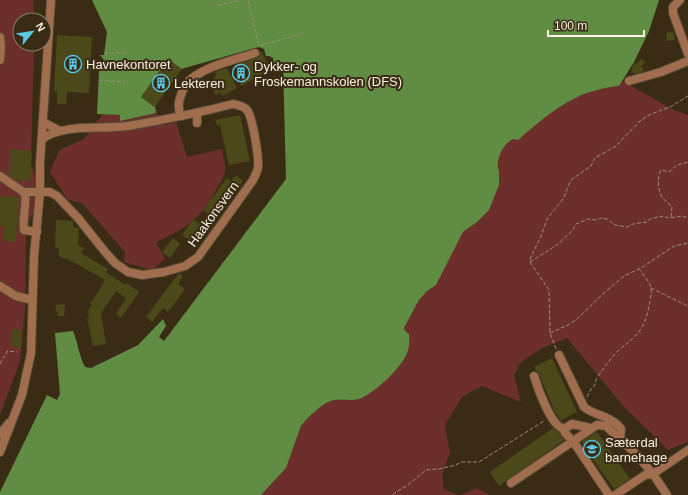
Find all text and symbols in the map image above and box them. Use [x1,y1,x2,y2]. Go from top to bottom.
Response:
north arrow [12,12,52,52]
scale bar [548,12,644,38]
text: 100 m [554,19,587,33]
text: N [33,21,48,33]
building icon: Havnekontoret [63,54,83,74]
place label: Havnekontoret [86,57,171,72]
place label: Dykker- og Froskemannskolen (DFS) [254,59,402,89]
building icon: Dykker- og Froskemannskolen (DFS) [231,63,251,83]
building icon: Lekteren [151,73,171,93]
place label: Lekteren [174,76,225,91]
street label: Haakonsvern [184,179,242,249]
place label: Sæterdal barnehage [605,435,667,465]
school or university icon: Sæterdal barnehage [582,439,602,459]

